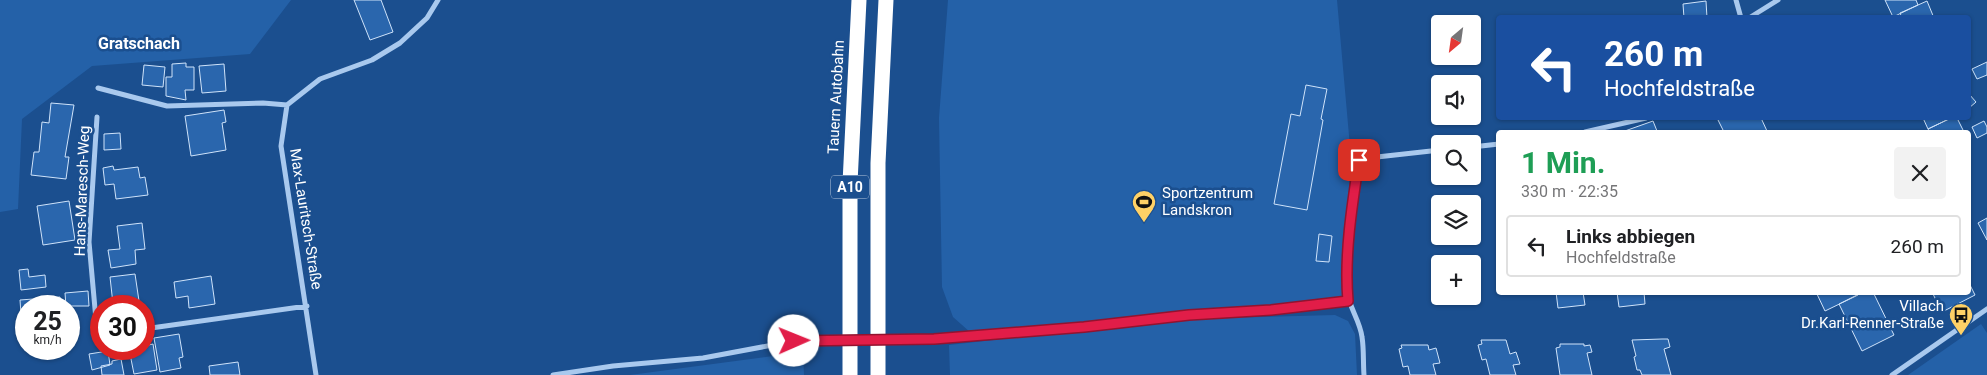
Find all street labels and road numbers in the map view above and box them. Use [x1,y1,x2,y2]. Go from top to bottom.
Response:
street label: Tauern Autobahn [824,40,848,154]
street label: Hans-Maresch-Weg [71,125,93,257]
street label: Max-Lauritsch-Straße [286,147,326,291]
road number: A10 [831,176,869,198]

